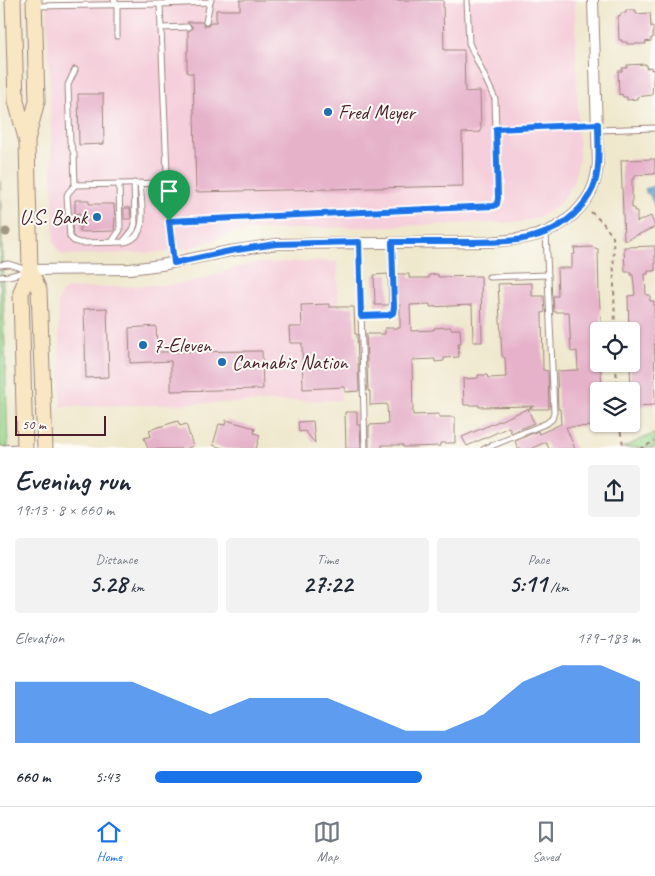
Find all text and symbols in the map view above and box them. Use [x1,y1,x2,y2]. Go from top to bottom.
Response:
place label: Fred Meyer [338,100,416,125]
marker: Fred Meyer [322,106,334,118]
pin [148,170,190,221]
icon: arrive [155,177,183,205]
place label: U.S. Bank [19,205,89,230]
marker: U.S. Bank [91,211,103,223]
map controls [590,322,640,432]
button: locate [590,322,640,372]
place label: 7-Eleven [153,333,212,358]
marker: 7-Eleven [137,339,149,351]
place label: Cannabis Nation [232,350,348,375]
marker: Cannabis Nation [216,356,228,368]
button: layers [590,382,640,432]
scale bar [15,413,106,437]
text: 50 m [22,416,46,433]
text: Evening run [15,463,130,498]
button: share [588,465,640,517]
text: 19:13 · 8 × 660 m [15,500,114,520]
text: Distance [96,551,137,568]
text: Time [317,551,338,568]
text: Pace [528,551,549,568]
text: 5.28 [89,568,127,600]
text: 27:22 [303,568,352,600]
text: 5:11 [509,568,547,600]
text: km [127,579,144,596]
text: /km [547,579,569,596]
text: Elevation [15,628,64,648]
text: 179–183 m [577,628,640,648]
text: 660 m [15,767,50,787]
text: 5:43 [95,767,120,787]
tab: Home [95,818,123,865]
tab: Map [313,818,341,865]
tab: Saved [532,818,560,865]

